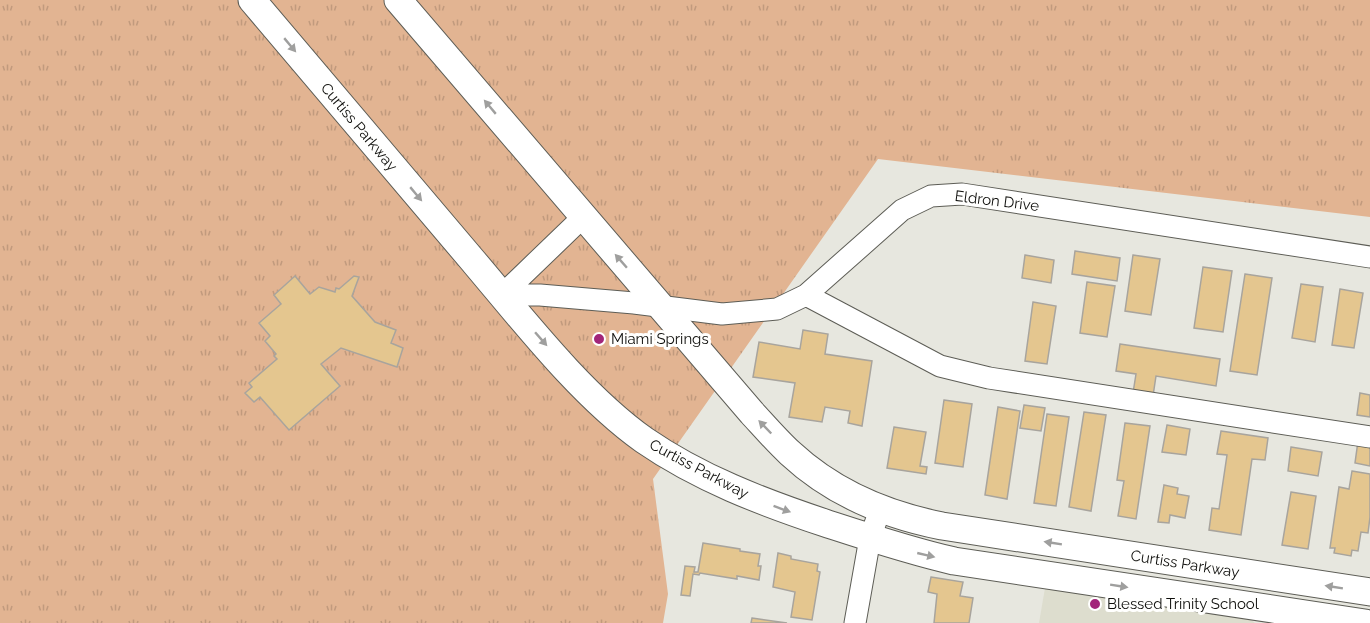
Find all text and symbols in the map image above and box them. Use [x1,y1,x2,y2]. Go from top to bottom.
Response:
one-way arrow [283,37,296,52]
street label: Curtiss Parkway [317,79,401,175]
one-way arrow [484,100,497,115]
one-way arrow [409,186,422,201]
street label: Eldron Drive [954,187,1040,215]
one-way arrow [615,254,628,269]
place label: Miami Springs [611,330,709,348]
one-way arrow [534,331,547,346]
marker: Miami Springs [592,332,606,346]
one-way arrow [758,420,772,435]
street label: Curtiss Parkway [646,435,752,503]
one-way arrow [774,504,792,514]
one-way arrow [1043,539,1062,548]
street label: Curtiss Parkway [1129,547,1241,581]
one-way arrow [917,550,936,560]
one-way arrow [1109,581,1128,590]
one-way arrow [1324,582,1343,591]
place label: Blessed Trinity School [1107,595,1260,613]
marker: Blessed Trinity School [1088,597,1102,611]

